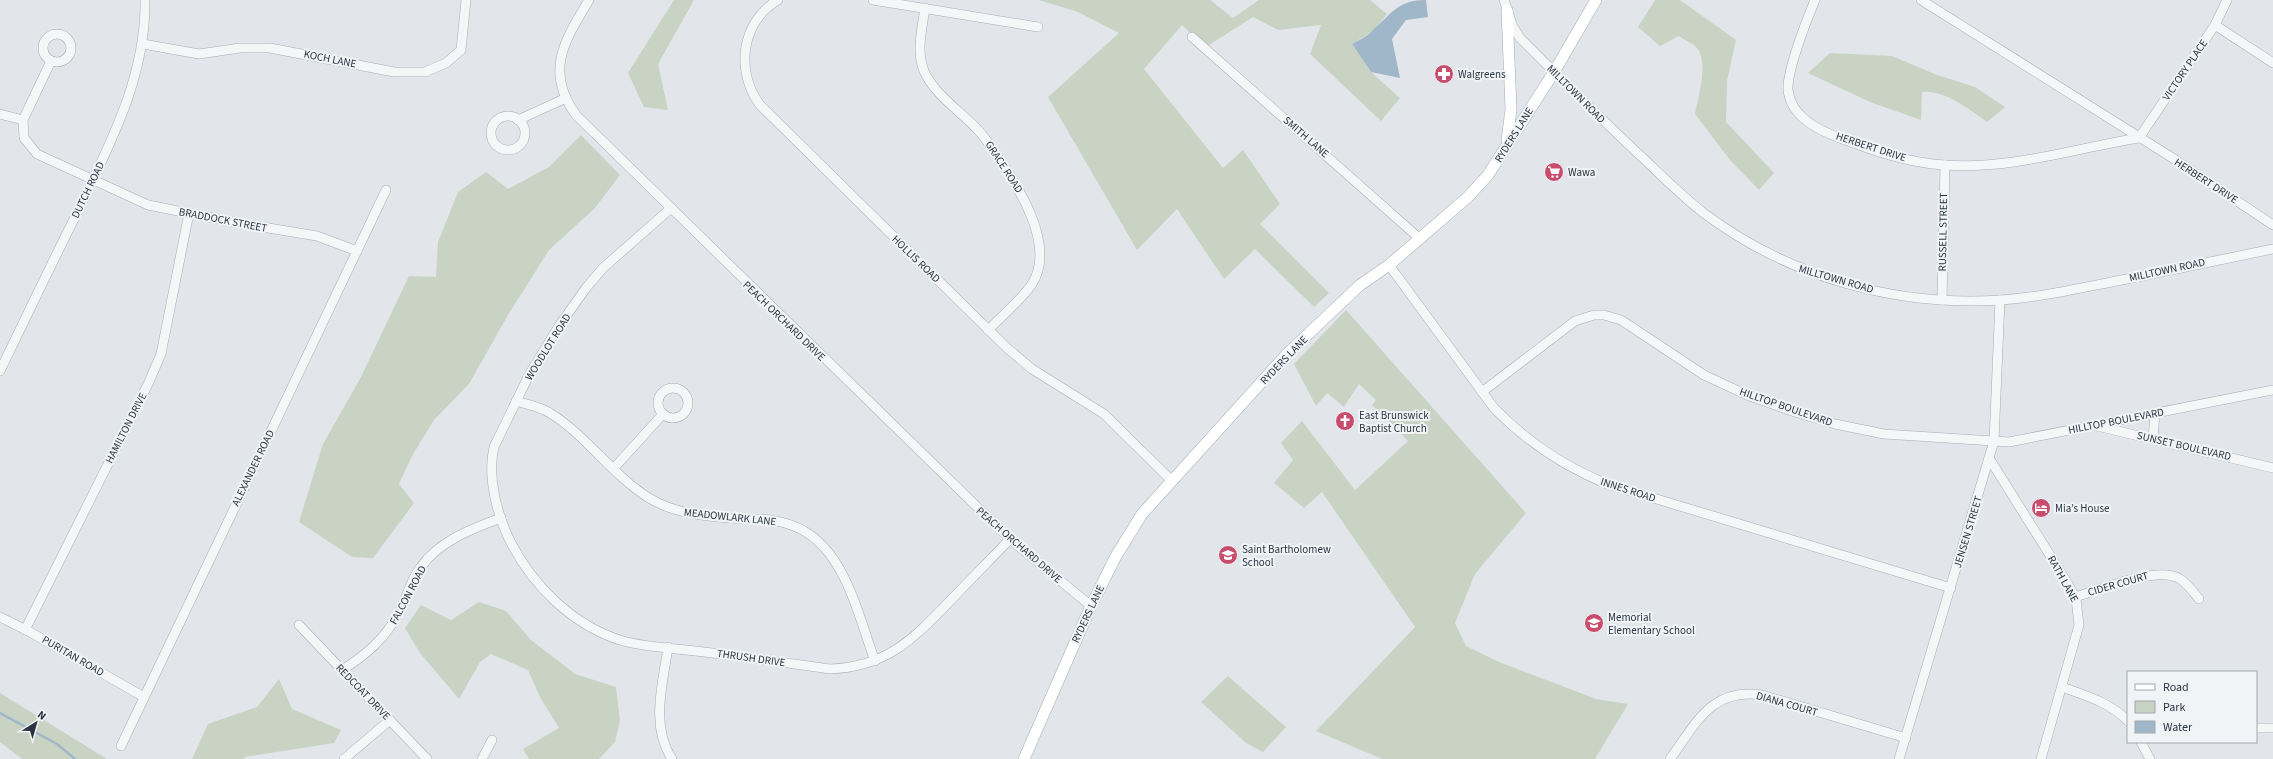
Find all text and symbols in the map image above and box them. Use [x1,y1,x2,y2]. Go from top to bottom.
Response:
street label: VICTORY PLACE [2159,36,2211,104]
street label: KOCH LANE [302,47,358,71]
street label: MILLTOWN ROAD [1543,61,1609,127]
pharmacy icon: Walgreens [1433,63,1455,85]
place label: Walgreens [1458,67,1506,82]
street label: RYDERS LANE [1491,104,1537,165]
street label: SMITH LANE [1280,113,1332,161]
street label: HERBERT DRIVE [1834,129,1908,165]
street label: GRACE ROAD [982,138,1027,196]
street label: HERBERT DRIVE [2171,155,2241,207]
street label: DUTCH ROAD [68,159,108,221]
supermarket icon: Wawa [1543,161,1565,183]
place label: Wawa [1568,165,1595,180]
street label: RUSSELL STREET [1935,192,1951,272]
street label: BRADDOCK STREET [178,204,269,236]
street label: HOLLIS ROAD [888,232,944,286]
street label: MILLTOWN ROAD [2128,255,2207,285]
street label: MILLTOWN ROAD [1797,261,1875,297]
street label: PEACH ORCHARD DRIVE [740,278,829,364]
street label: WOODLOT ROAD [521,310,575,383]
street label: RYDERS LANE [1257,332,1311,388]
street label: HILLTOP BOULEVARD [1738,384,1835,430]
street label: HAMILTON DRIVE [102,390,150,466]
street label: HILLTOP BOULEVARD [2067,404,2165,438]
place label: East Brunswick Baptist Church [1359,408,1429,436]
church icon: East Brunswick Baptist Church [1334,410,1356,432]
street label: ALEXANDER ROAD [228,427,278,509]
street label: SUNSET BOULEVARD [2135,428,2233,464]
street label: INNES ROAD [1598,474,1658,506]
street label: JENSEN STREET [1950,494,1986,570]
hotel icon: Mia’s House [2030,497,2052,519]
place label: Mia’s House [2055,501,2110,516]
street label: PEACH ORCHARD DRIVE [973,504,1065,587]
street label: MEADOWLARK LANE [683,505,777,529]
place label: Saint Bartholomew School [1242,542,1331,570]
school or university icon: Saint Bartholomew School [1217,544,1239,566]
street label: RATH LANE [2044,553,2082,605]
street label: FALCON ROAD [386,563,430,627]
street label: CIDER COURT [2086,568,2150,600]
street label: RYDERS LANE [1068,582,1108,645]
place label: Memorial Elementary School [1608,610,1695,638]
school or university icon: Memorial Elementary School [1583,612,1605,634]
street label: PURITAN ROAD [39,632,107,680]
street label: THRUSH DRIVE [716,646,786,670]
street label: REDCOAT DRIVE [332,661,394,724]
legend [2127,671,2257,743]
text: Road [2163,679,2189,696]
street label: DIANA COURT [1755,688,1820,720]
text: Park [2163,699,2185,716]
north arrow [16,703,56,743]
text: N [34,707,49,724]
text: Water [2163,719,2193,736]

